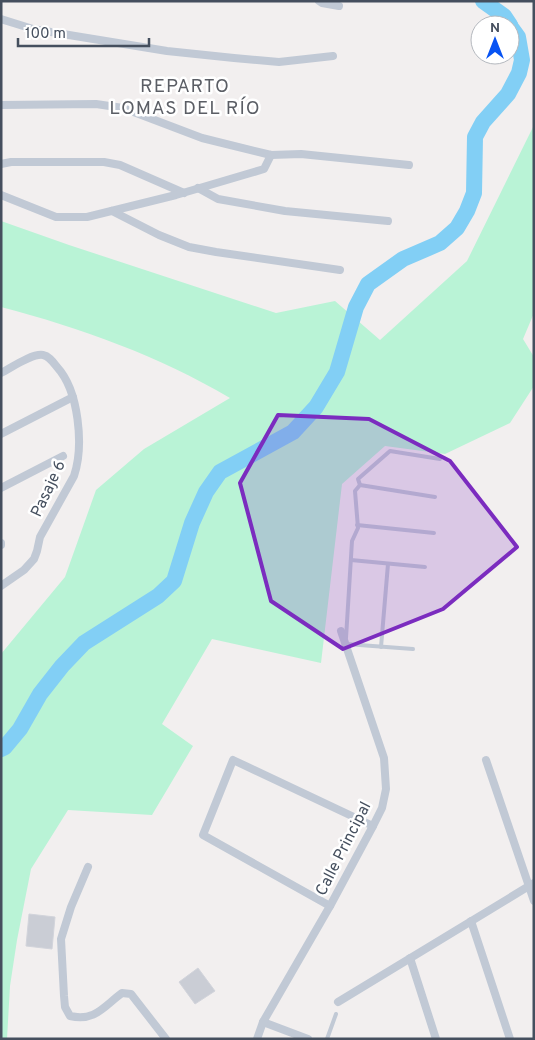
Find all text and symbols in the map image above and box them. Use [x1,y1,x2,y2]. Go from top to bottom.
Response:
scale bar [18,15,149,47]
north arrow [470,15,520,65]
text: N [490,20,500,37]
text: 100 m [25,25,66,44]
district label: REPARTO LOMAS DEL RÍO [109,75,261,121]
street label: Pasaje 6 [27,457,71,521]
street label: Calle Principal [312,799,376,899]

